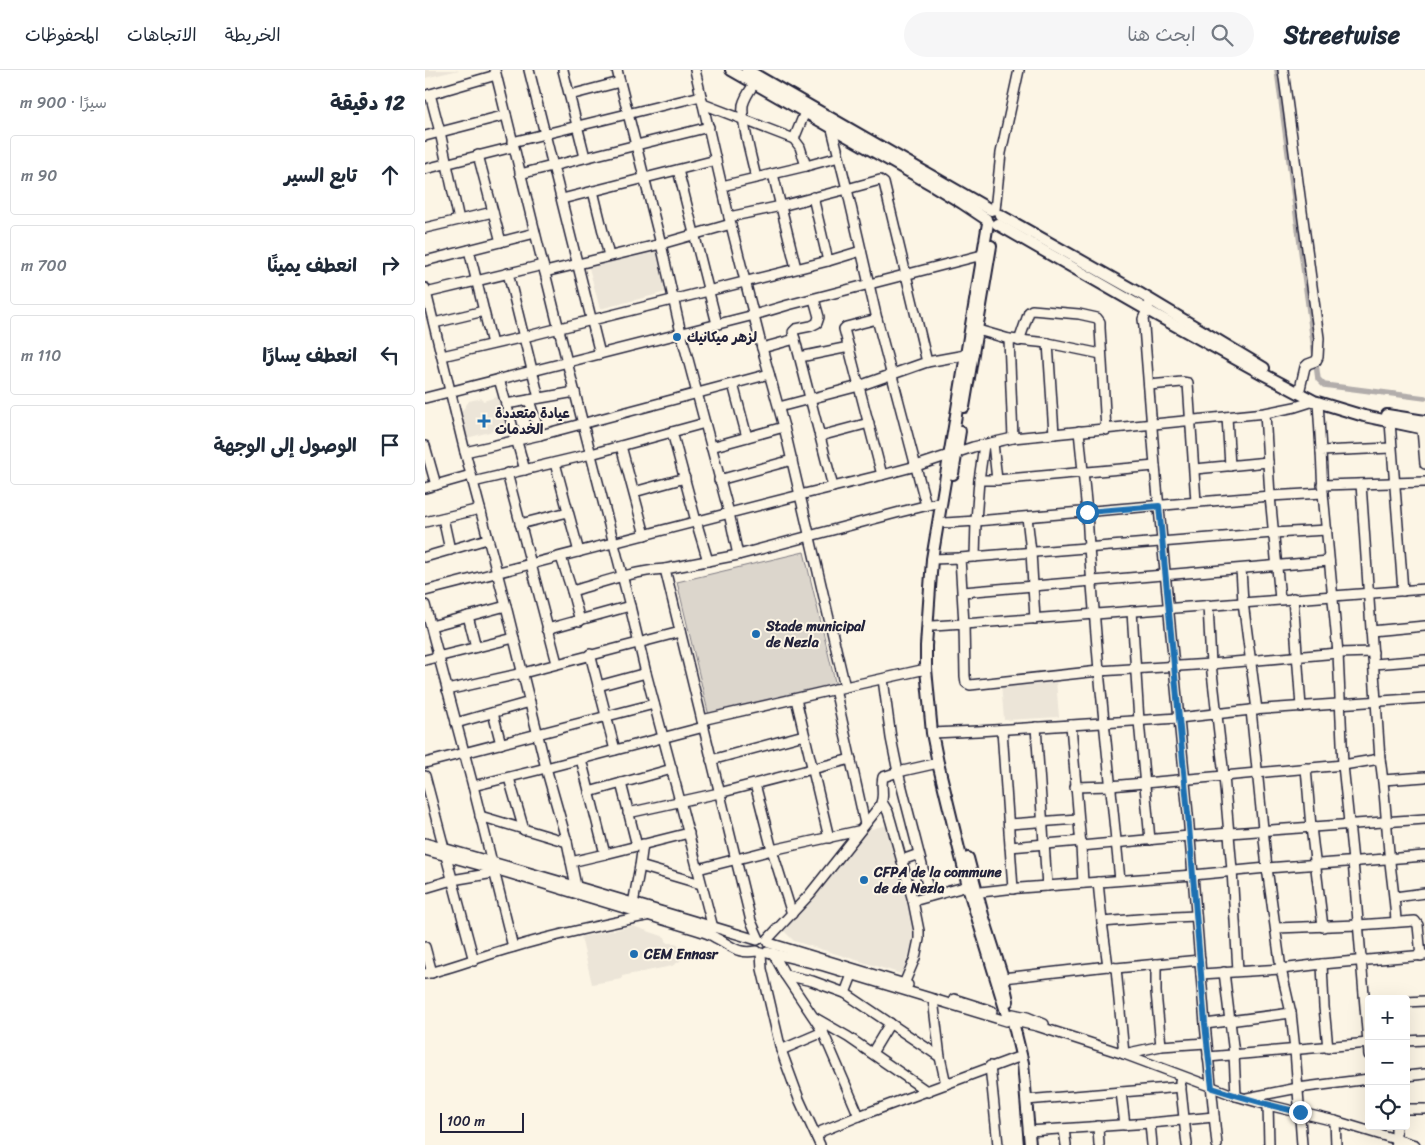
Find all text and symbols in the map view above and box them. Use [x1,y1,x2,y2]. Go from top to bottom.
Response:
search box [904,12,1254,57]
text: Streetwise [1284,14,1400,56]
text: ابحث هنا [1127,18,1196,51]
text: المحفوظات [25,19,99,51]
text: الاتجاهات [127,19,197,51]
text: الخريطة [225,19,281,51]
icon: search [1208,21,1236,49]
text: 12 دقيقة [330,84,405,122]
text: سيرًا · 900 m [20,88,107,117]
text: تابع السير [284,159,357,192]
text: 90 m [21,161,57,190]
icon: ahead [376,161,404,189]
text: انعطف يمينًا [267,249,357,282]
text: 700 m [21,251,67,280]
icon: right [376,251,404,279]
place label: لزهر ميكانيك [687,325,757,350]
marker: لزهر ميكانيك [671,331,683,343]
text: انعطف يسارًا [262,339,357,372]
text: 110 m [21,341,61,370]
icon: left [376,341,404,369]
place label: عيادة متعددة الخدمات [495,401,570,442]
marker: عيادة متعددة الخدمات [477,414,491,428]
text: الوصول إلى الوجهة [214,429,357,462]
icon: arrive [376,431,404,459]
route start [1076,501,1099,524]
place label: Stade municipal de Nezla [765,614,866,655]
marker: Stade municipal de Nezla [750,628,762,640]
place label: CFPA de la commune de de Nezla [873,860,1003,901]
marker: CFPA de la commune de de Nezla [858,874,870,886]
place label: CEM Ennasr [643,942,719,967]
marker: CEM Ennasr [628,948,640,960]
map controls [1365,995,1410,1130]
button: + [1365,995,1410,1040]
button: − [1365,1040,1410,1085]
button: locate [1365,1085,1410,1130]
route end [1289,1101,1312,1124]
text: 100 m [447,1109,485,1134]
scale bar [440,1110,524,1133]

